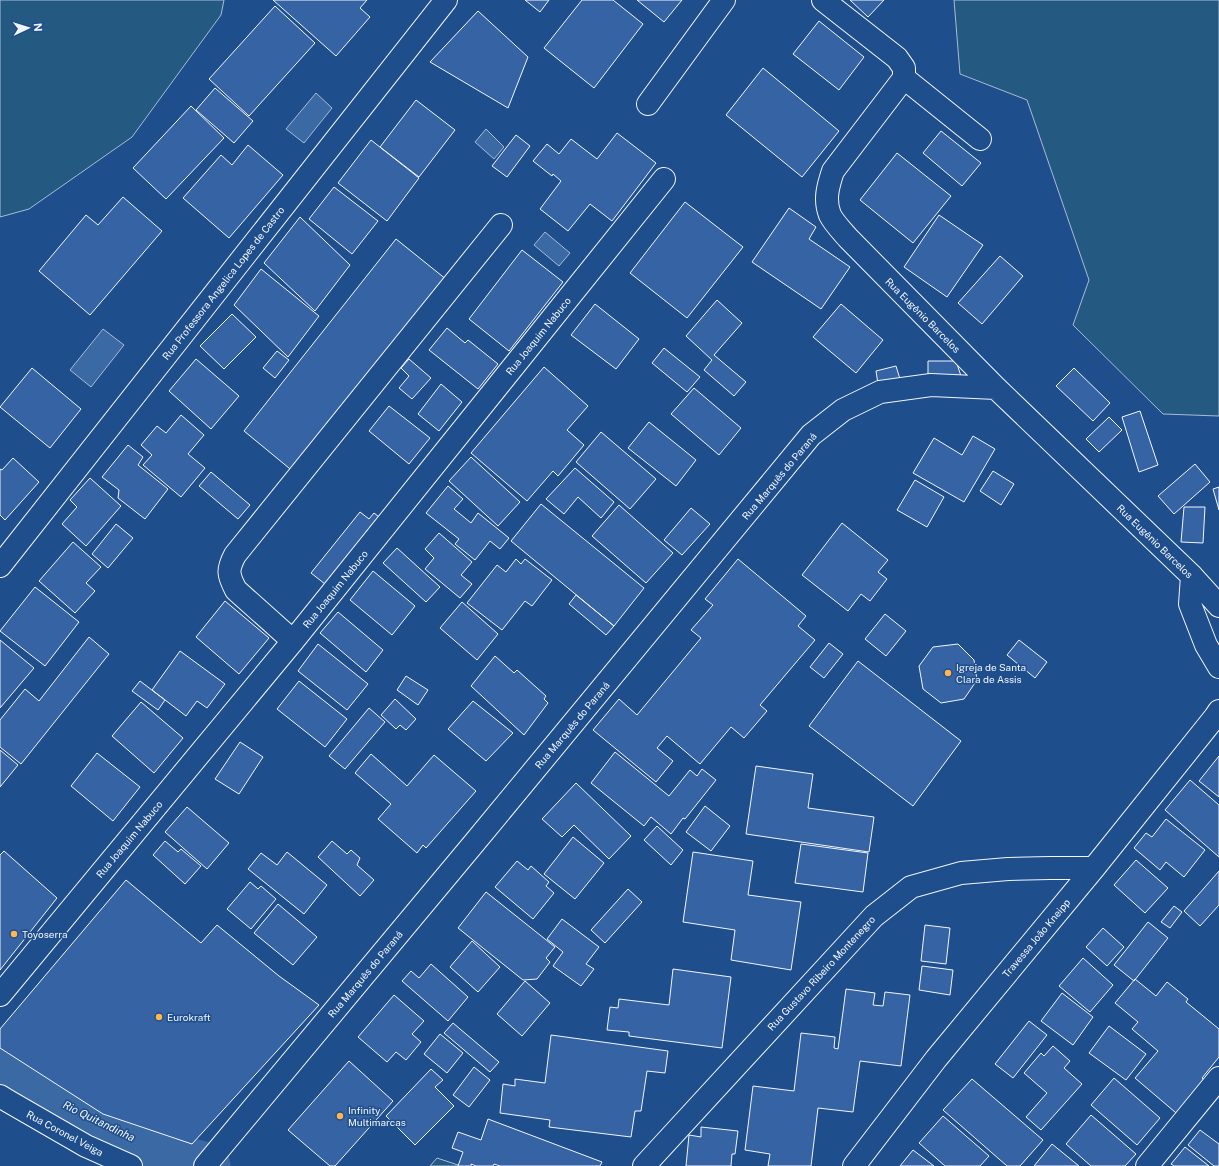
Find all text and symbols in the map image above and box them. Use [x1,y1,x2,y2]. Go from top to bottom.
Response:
north arrow [8,8,48,48]
text: N [32,23,44,32]
street label: Rua Professora Angelica Lopes de Castro [159,204,287,362]
street label: Rua Eugênio Barcelos [883,275,963,355]
street label: Rua Joaquim Nabuco [503,294,573,377]
street label: Rua Marquês do Paraná [739,430,819,522]
street label: Rua Eugênio Barcelos [1115,502,1195,580]
street label: Rua Joaquim Nabuco [300,547,370,630]
place label: Igreja de Santa Clara de Assis [956,661,1026,685]
marker: Igreja de Santa Clara de Assis [943,668,953,678]
street label: Rua Marquês do Paraná [532,679,612,771]
street label: Rua Joaquim Nabuco [93,798,165,880]
street label: Travessa João Kneipp [1000,896,1072,980]
street label: Rua Gustavo Ribeiro Montenegro [765,913,878,1033]
place label: Toyoserra [22,928,68,940]
street label: Rua Marquês do Paraná [325,928,405,1020]
marker: Toyoserra [9,929,19,939]
place label: Eurokraft [167,1011,211,1023]
marker: Eurokraft [154,1012,164,1022]
water label: Rio Quitandinha [61,1098,137,1144]
place label: Infinity Multimarcas [348,1104,406,1128]
street label: Rua Coronel Veiga [25,1108,105,1158]
marker: Infinity Multimarcas [335,1111,345,1121]

